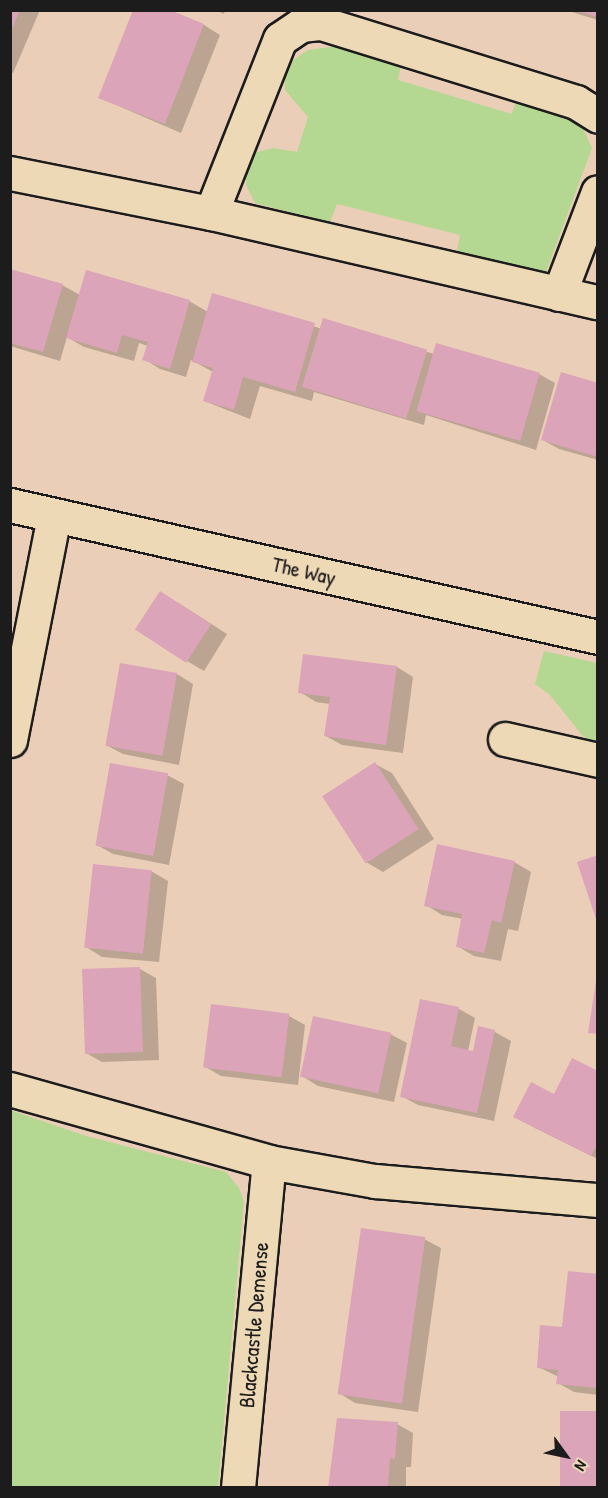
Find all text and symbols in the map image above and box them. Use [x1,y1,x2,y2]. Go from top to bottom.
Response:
street label: The Way [269,551,339,591]
street label: Blackcastle Demense [234,1241,274,1409]
north arrow [536,1426,596,1486]
text: N [570,1456,593,1475]

